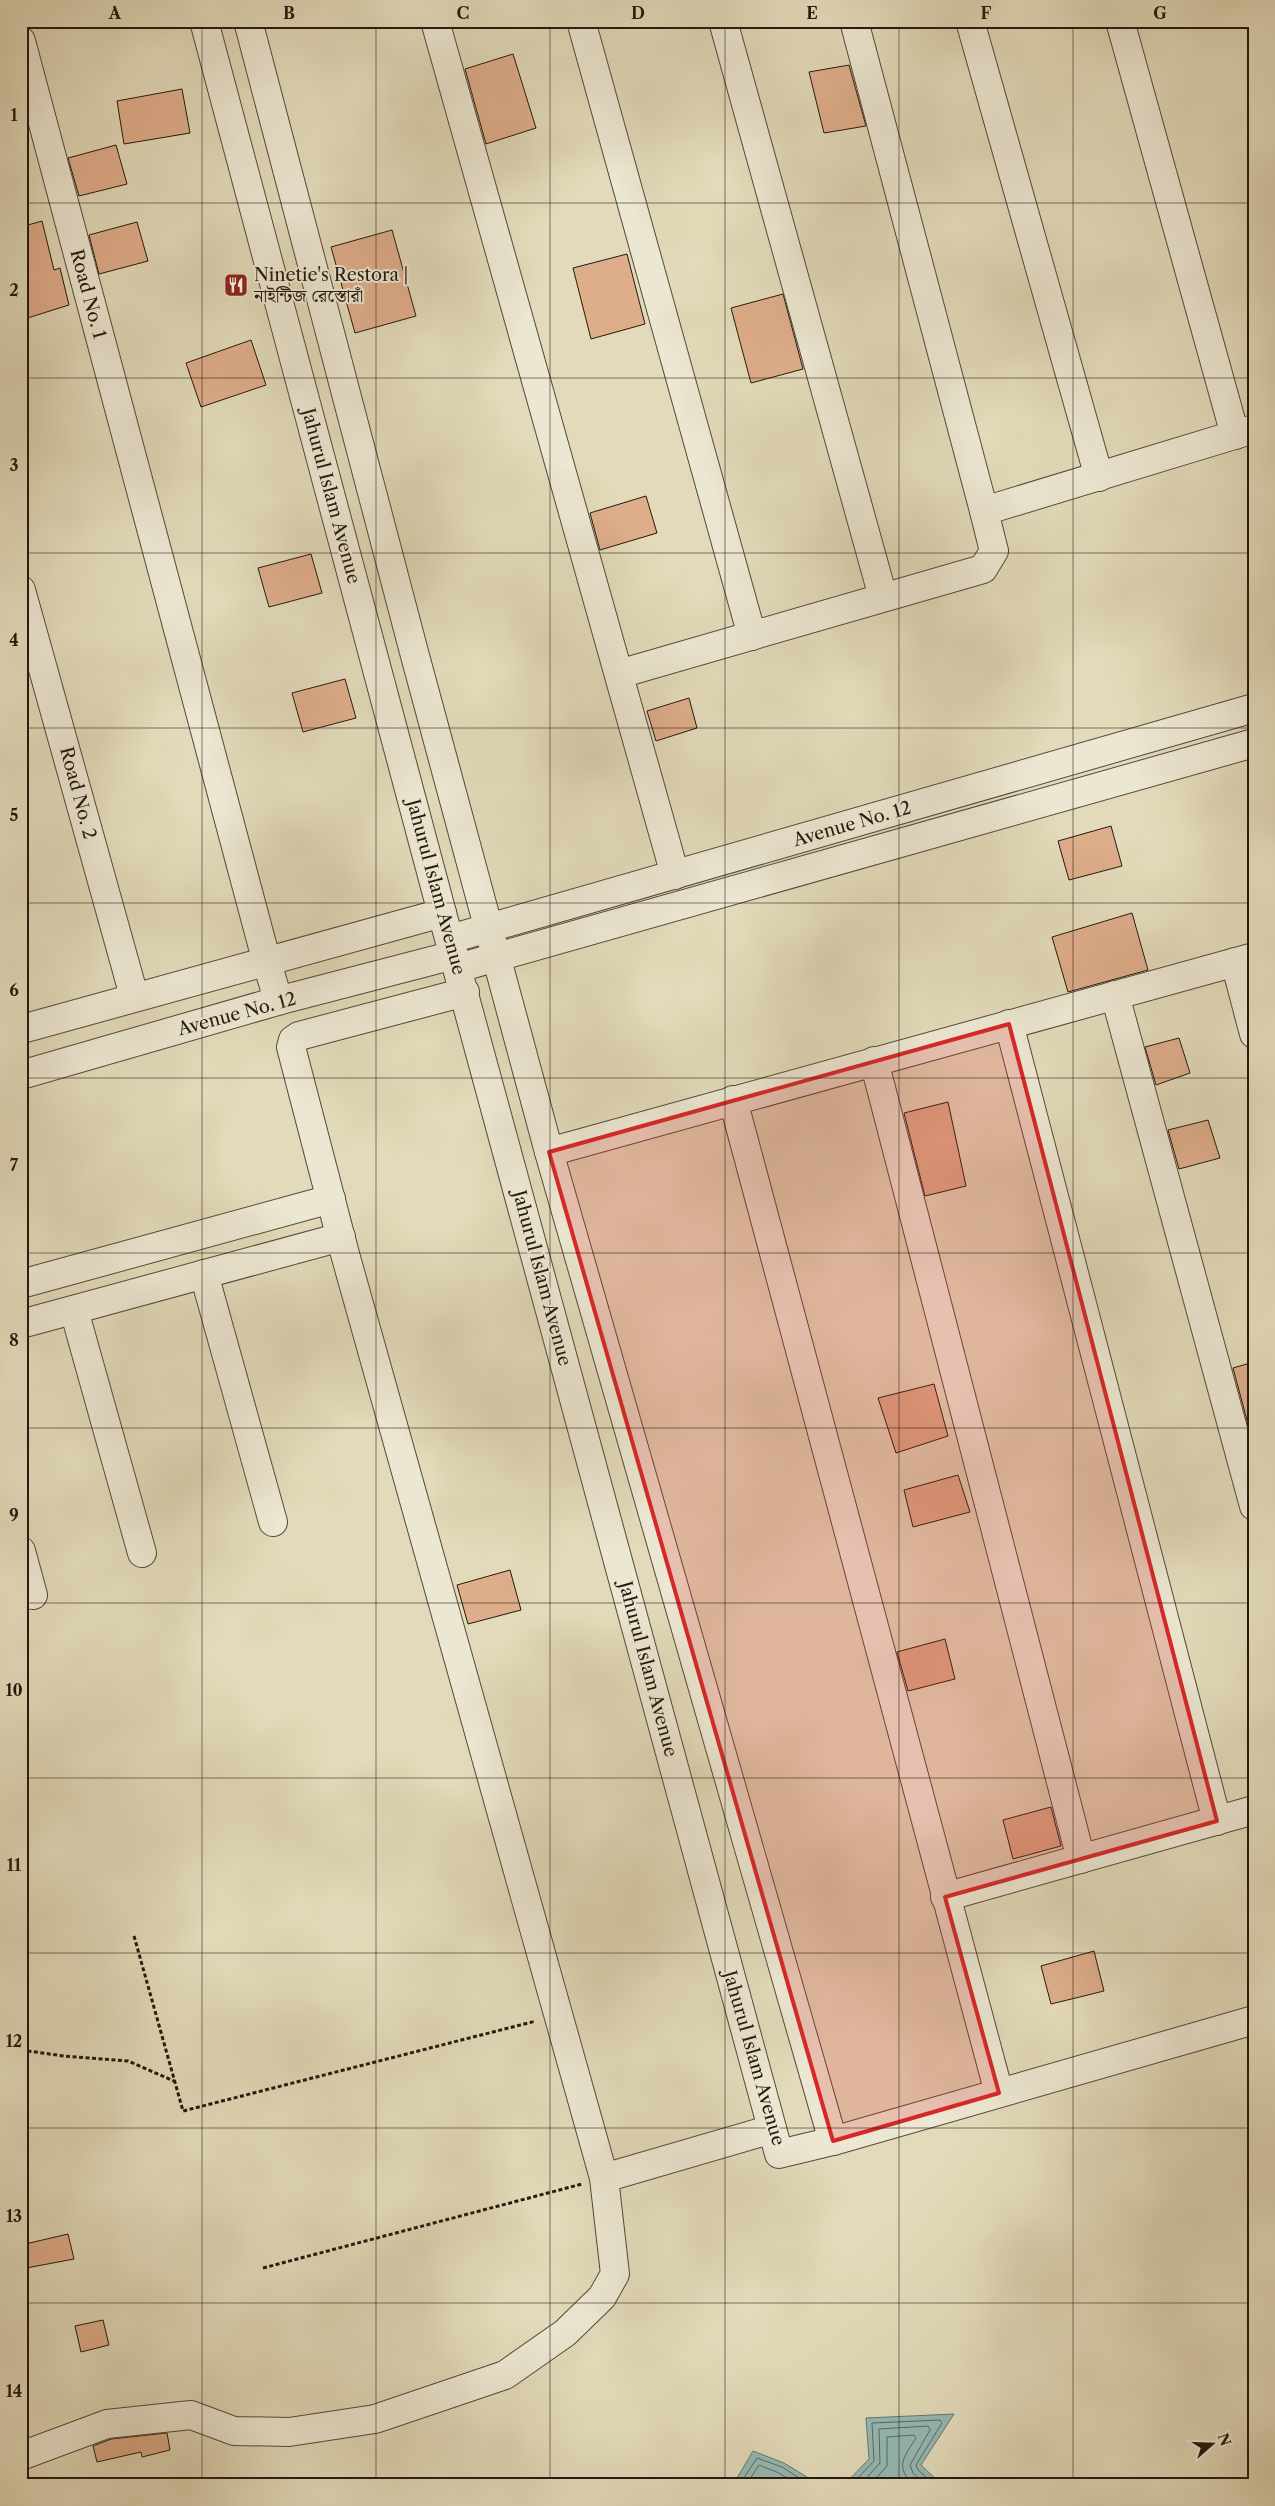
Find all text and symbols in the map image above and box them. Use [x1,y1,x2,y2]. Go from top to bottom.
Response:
text: A [108,3,122,23]
text: B [283,3,295,23]
text: C [457,3,469,23]
text: D [631,3,645,23]
text: E [806,3,818,23]
text: F [981,3,992,23]
text: G [1153,3,1167,23]
text: 1 [10,105,18,125]
street label: Road No. 1 [65,247,111,342]
place label: Ninetie's Restora | নাইন্টিজ রেস্তোরাঁ [253,264,408,307]
restaurant icon: Ninetie's Restora | নাইন্টিজ রেস্তোরাঁ [223,272,249,298]
text: 2 [9,280,19,300]
street label: Jahurul Islam Avenue [296,403,365,586]
text: 3 [9,455,19,475]
text: 4 [9,630,19,650]
street label: Road No. 2 [55,744,101,842]
street label: Jahurul Islam Avenue [401,794,470,977]
street label: Avenue No. 12 [790,797,914,852]
text: 5 [10,805,19,825]
text: 6 [9,980,19,1000]
street label: Avenue No. 12 [174,988,299,1041]
text: 7 [10,1155,19,1175]
street label: Jahurul Islam Avenue [507,1185,576,1368]
text: 8 [9,1330,19,1350]
text: 9 [9,1505,19,1525]
street label: Jahurul Islam Avenue [613,1576,682,1759]
text: 10 [5,1680,23,1700]
text: 11 [7,1855,22,1875]
street label: Jahurul Islam Avenue [718,1965,790,2148]
text: 12 [6,2031,22,2051]
text: 13 [6,2206,22,2226]
text: 14 [6,2381,22,2401]
north arrow [1188,2418,1238,2468]
text: N [1214,2431,1235,2448]

